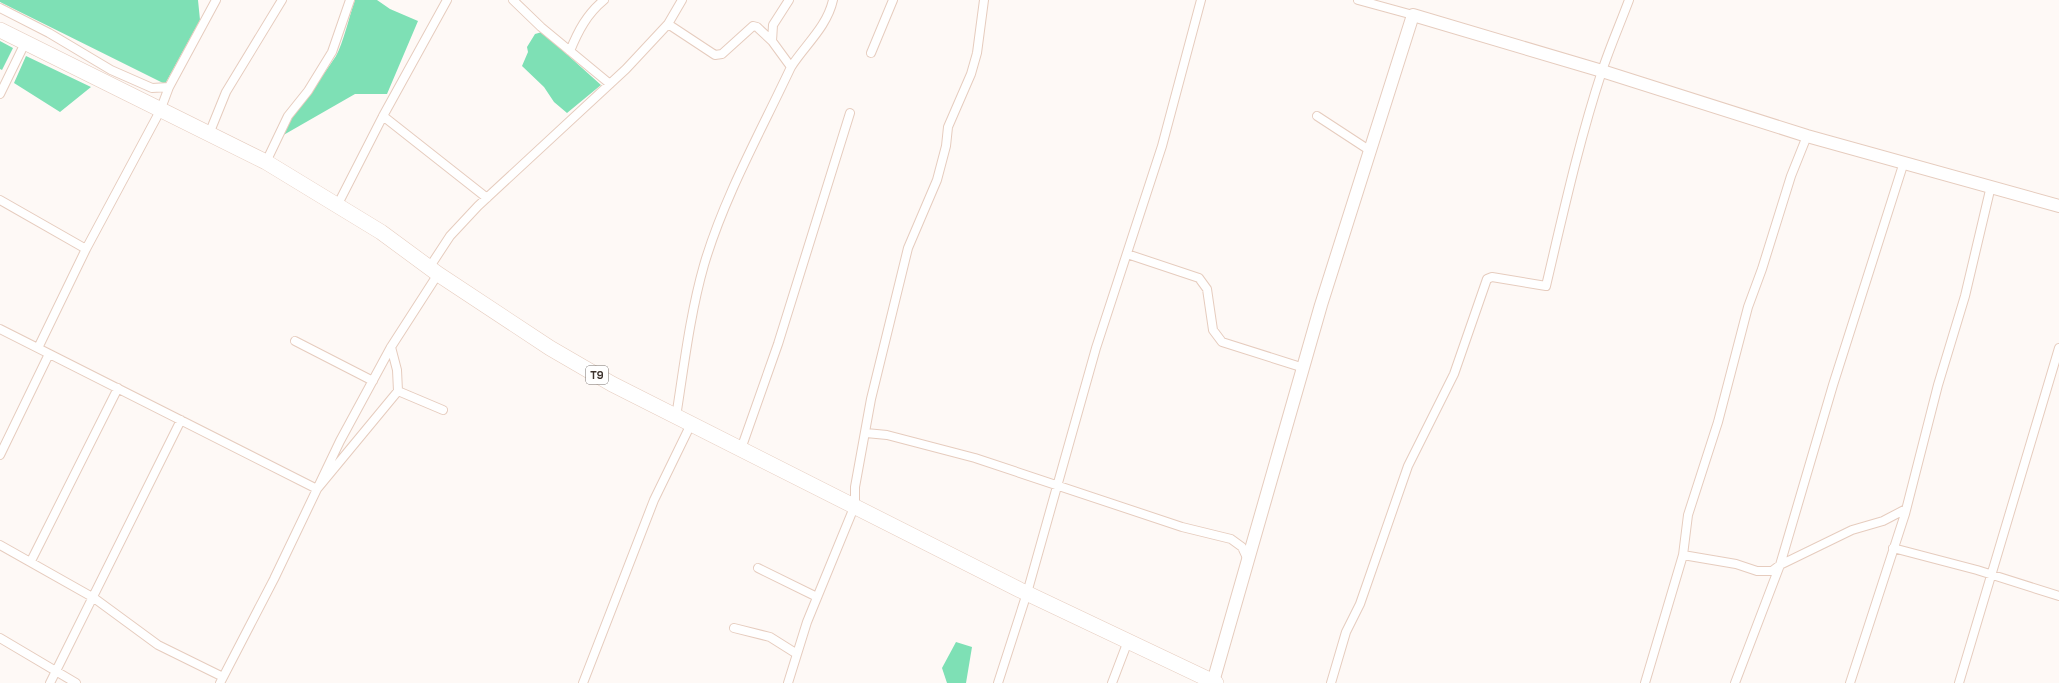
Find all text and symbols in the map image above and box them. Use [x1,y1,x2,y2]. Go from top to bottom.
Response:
road number: T9 [586,366,608,384]

